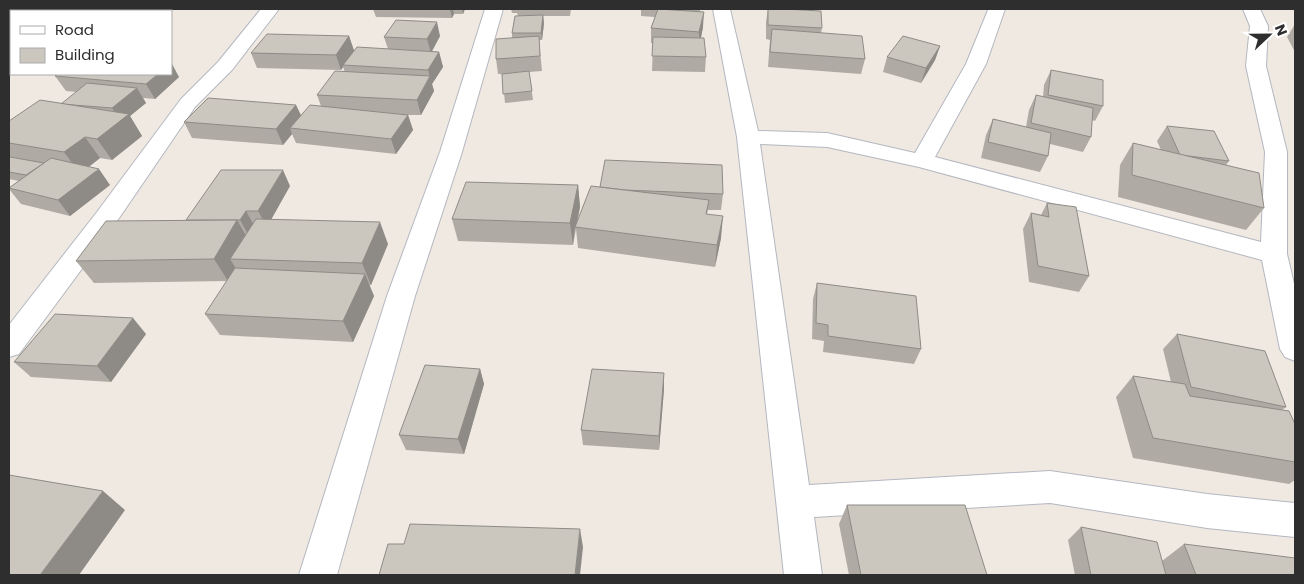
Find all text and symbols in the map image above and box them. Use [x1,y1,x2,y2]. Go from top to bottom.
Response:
legend [10,10,172,75]
north arrow [1244,10,1294,60]
text: Road [55,19,94,40]
text: N [1270,22,1292,39]
text: Building [55,44,115,65]

